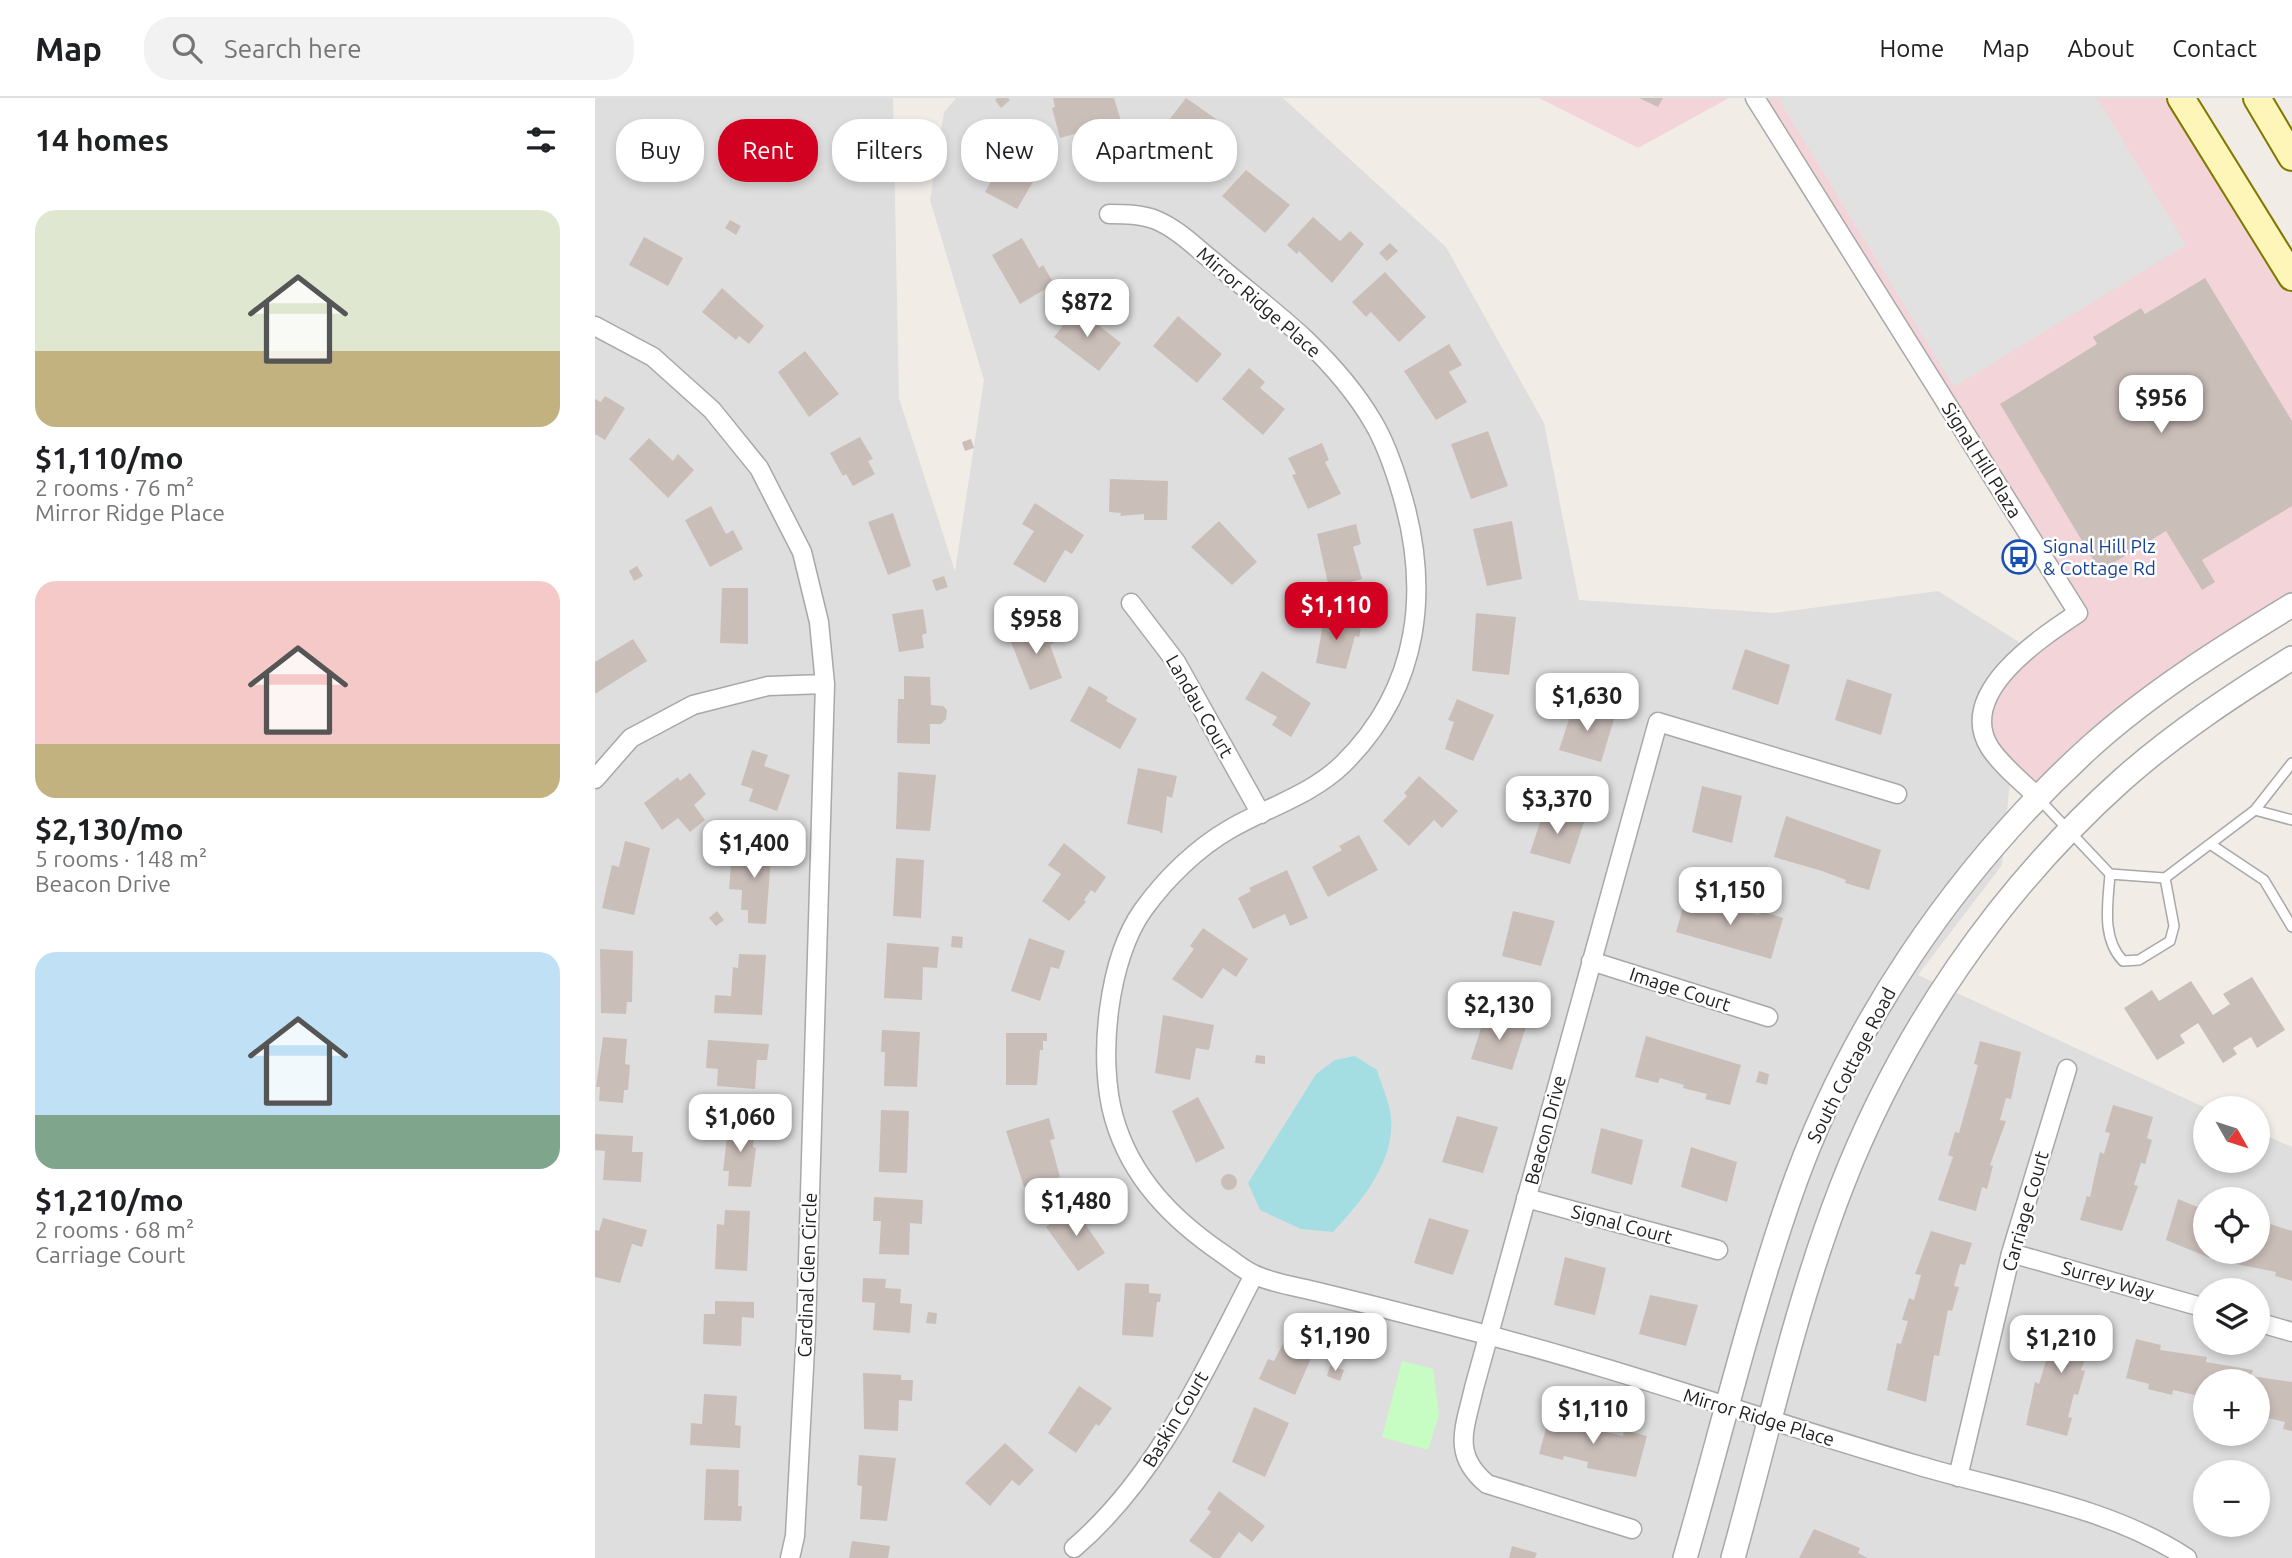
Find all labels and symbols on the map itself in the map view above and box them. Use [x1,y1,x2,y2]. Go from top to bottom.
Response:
street label: Mirror Ridge Place [1193,242,1325,362]
pin: $872 [1046,280,1128,339]
pin: $956 [2120,376,2202,435]
street label: Signal Hill Plaza [1938,398,2026,522]
place label: Signal Hill Plz & Cottage Rd [2043,535,2156,579]
bus stop icon: Signal Hill Plz & Cottage Rd [2000,538,2038,576]
pin: $1,110 [1279,582,1393,642]
pin: $958 [995,596,1077,656]
street label: Landau Court [1162,651,1238,762]
pin: $1,630 [1530,674,1644,733]
pin: $3,370 [1500,776,1614,836]
pin: $1,400 [697,820,811,880]
pin: $1,150 [1673,868,1787,927]
street label: Image Court [1627,962,1734,1016]
pin: $2,130 [1442,982,1556,1042]
street label: South Cottage Road [1802,984,1900,1146]
street label: Beacon Drive [1520,1073,1570,1187]
pin: $1,060 [683,1094,797,1154]
north arrow [2193,1096,2270,1172]
street label: Carriage Court [1997,1148,2053,1274]
pin: $1,480 [1019,1178,1133,1238]
street label: Cardinal Glen Circle [793,1192,821,1358]
street label: Signal Court [1569,1200,1675,1248]
street label: Surrey Way [2059,1256,2157,1304]
pin: $1,190 [1278,1314,1392,1373]
pin: $1,210 [2004,1316,2118,1375]
street label: Baskin Court [1138,1367,1212,1471]
street label: Mirror Ridge Place [1681,1384,1837,1450]
pin: $1,110 [1536,1386,1650,1446]

